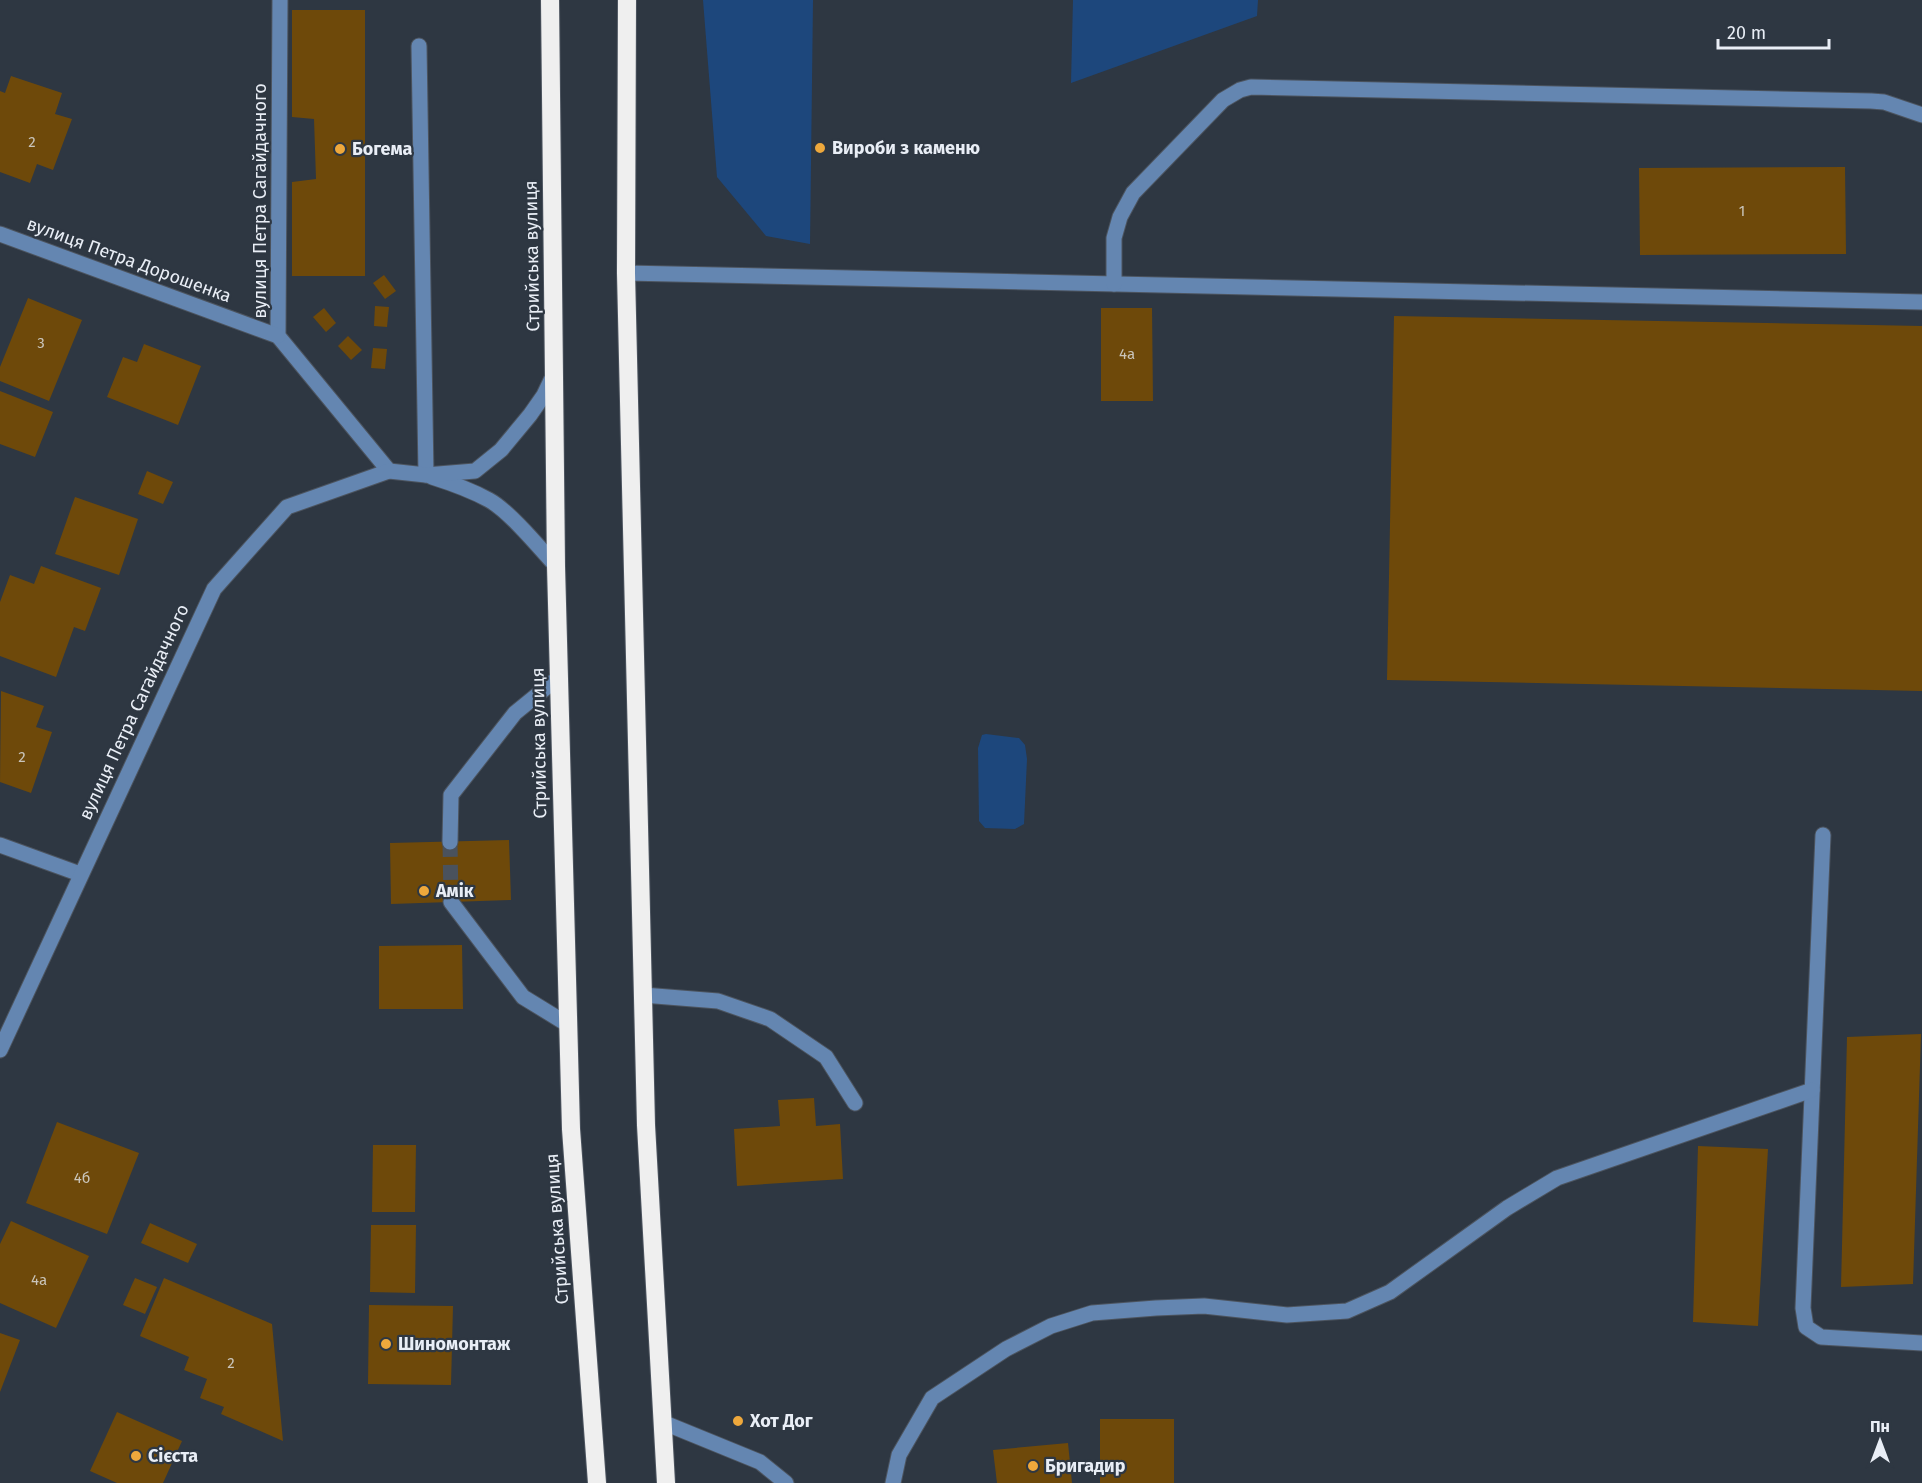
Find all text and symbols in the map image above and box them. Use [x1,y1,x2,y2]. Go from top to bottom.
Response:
scale bar [1718,12,1829,50]
text: 20 m [1727,22,1766,44]
street label: вулиця Петра Сагайдачного [249,83,271,319]
house number: 2 [28,133,36,151]
place label: Вироби з каменю [832,137,980,159]
place label: Богема [352,138,413,160]
marker: Вироби з каменю [813,141,827,155]
marker: Богема [333,142,347,156]
street label: Стрийська вулиця [520,180,544,332]
house number: 1 [1739,202,1745,220]
street label: вулиця Петра Дорошенка [24,213,234,307]
house number: 3 [37,334,45,352]
house number: 4а [1119,345,1135,363]
street label: вулиця Петра Сагайдачного [74,601,194,823]
street label: Стрийська вулиця [527,667,551,819]
house number: 2 [18,748,26,766]
place label: Амік [435,880,474,902]
marker: Амік [417,884,431,898]
street label: Стрийська вулиця [541,1153,573,1305]
house number: 4б [74,1169,90,1187]
house number: 4а [31,1271,47,1289]
place label: Шиномонтаж [398,1333,511,1355]
marker: Шиномонтаж [379,1337,393,1351]
house number: 2 [227,1354,235,1372]
place label: Хот Дог [749,1410,813,1432]
north arrow [1850,1411,1910,1471]
marker: Хот Дог [731,1414,745,1428]
text: Пн [1870,1417,1890,1436]
place label: Сієста [148,1445,198,1467]
marker: Сієста [129,1449,143,1463]
place label: Бригадир [1045,1455,1126,1477]
marker: Бригадир [1026,1459,1040,1473]

